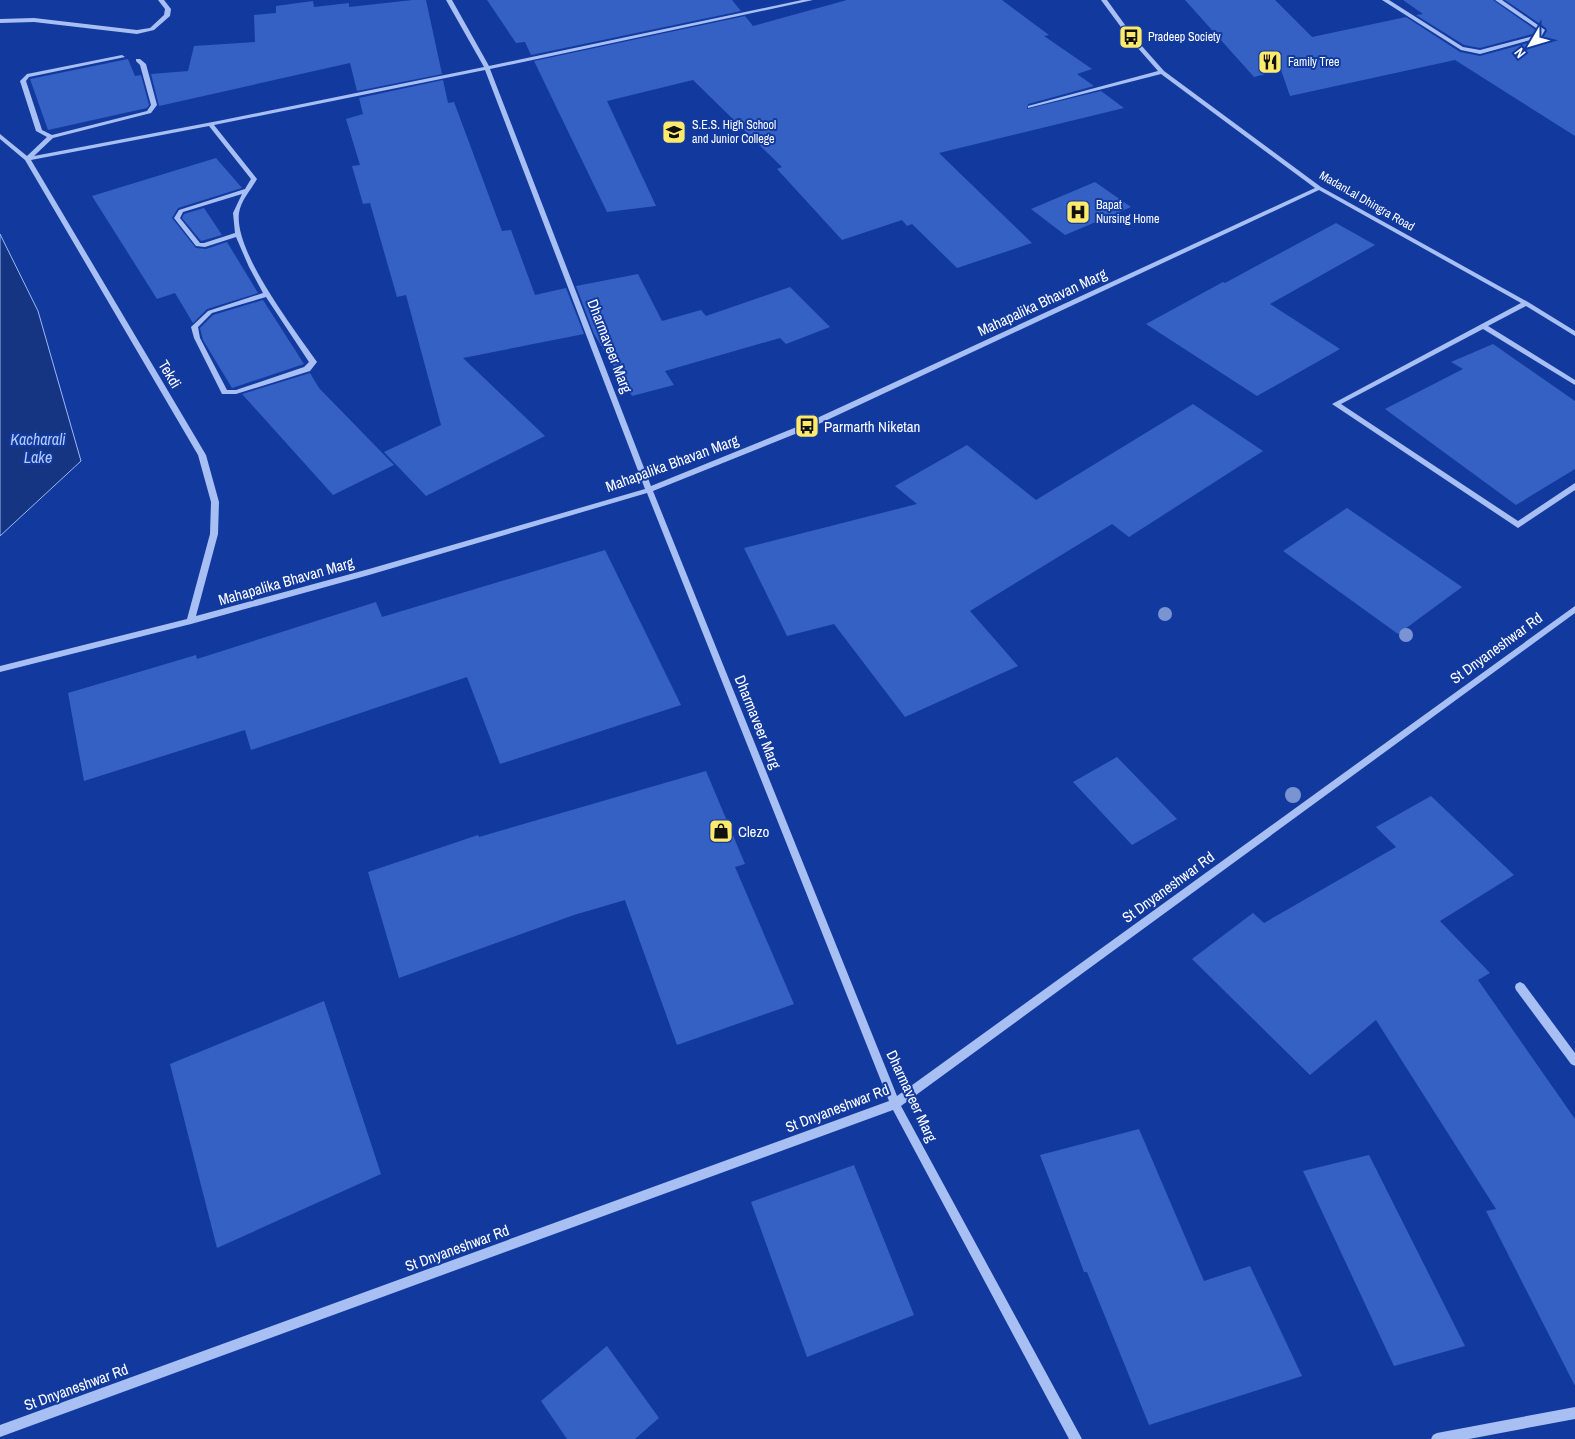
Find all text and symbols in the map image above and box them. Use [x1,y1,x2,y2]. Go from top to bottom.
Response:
north arrow [1505,20,1555,70]
bus stop icon: Pradeep Society [1118,24,1144,50]
place label: Pradeep Society [1148,29,1221,45]
text: N [1510,44,1529,62]
restaurant icon: Family Tree [1257,49,1283,75]
place label: Family Tree [1288,54,1339,70]
place label: S.E.S. High School and Junior College [692,117,776,147]
school or university icon: S.E.S. High School and Junior College [661,119,687,145]
street label: MadanLal Dhingra Road [1317,167,1417,235]
place label: Bapat Nursing Home [1096,197,1159,227]
hospital icon: Bapat Nursing Home [1065,199,1091,225]
street label: Mahapalika Bhavan Marg [974,263,1110,341]
street label: Dharmaveer Marg [582,296,638,396]
street label: Tekdi [153,356,187,392]
bus stop icon: Parmarth Niketan [794,413,820,439]
place label: Parmarth Niketan [824,416,920,437]
water label: Kacharali Lake [10,428,66,468]
street label: Mahapalika Bhavan Marg [603,429,742,497]
street label: Mahapalika Bhavan Marg [216,552,356,610]
street label: St Dnyaneshwar Rd [1446,607,1546,689]
street label: Dharmaveer Marg [730,672,786,772]
shop icon: Clezo [708,818,734,844]
place label: Clezo [738,821,770,842]
street label: St Dnyaneshwar Rd [1118,846,1218,928]
street label: Dharmaveer Marg [882,1047,943,1145]
street label: St Dnyaneshwar Rd [782,1079,892,1137]
street label: St Dnyaneshwar Rd [402,1219,512,1277]
street label: St Dnyaneshwar Rd [21,1358,131,1416]

